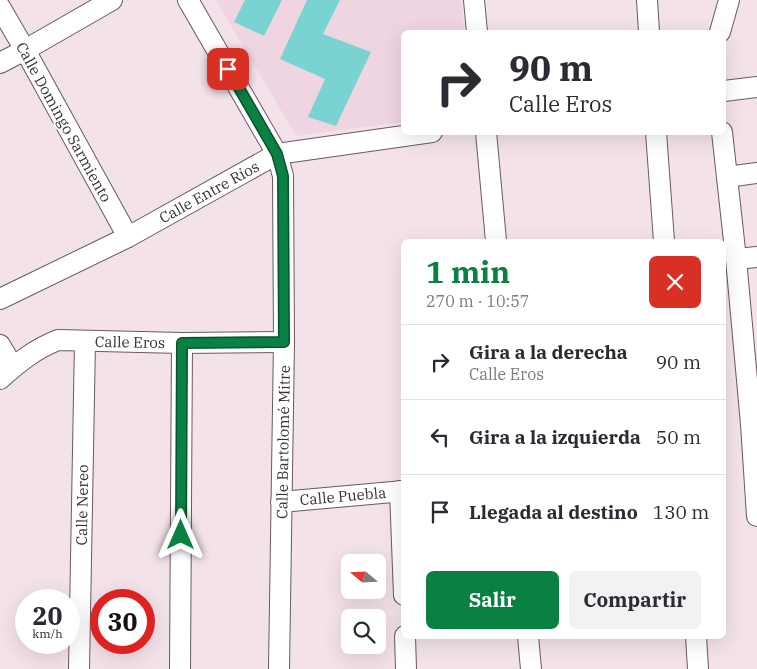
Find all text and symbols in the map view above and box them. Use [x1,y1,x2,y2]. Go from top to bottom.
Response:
street label: Calle Domingo Sarmiento [12,39,116,205]
text: 90 m [509,45,593,91]
pin [207,48,249,90]
icon: right [426,50,491,115]
icon: arrive [214,55,242,83]
text: Calle Eros [509,89,612,118]
street label: Calle Entre Ríos [156,157,262,227]
text: 1 min [426,252,510,291]
button: close [649,256,701,308]
text: 270 m · 10:57 [426,291,529,311]
street label: Calle Eros [95,332,165,352]
text: Gira a la derecha [469,340,628,364]
icon: right [426,348,454,376]
text: 90 m [656,350,701,374]
text: Calle Eros [469,364,544,384]
street label: Calle Bartolomé Mitre [272,365,294,519]
icon: left [426,423,454,451]
text: Gira a la izquierda [469,425,641,449]
text: 50 m [656,425,701,449]
street label: Calle Nereo [72,464,92,546]
street label: Calle Puebla [299,483,387,509]
icon: arrive [426,498,454,526]
text: Llegada al destino [469,500,638,524]
text: 130 m [653,500,709,524]
position arrow [154,508,206,560]
north arrow [341,554,386,599]
map controls [341,554,386,654]
button: Salir [426,571,559,629]
button: Compartir [569,571,701,629]
speed limit sign: 30 [90,589,155,654]
text: 20 [32,599,63,632]
button: search [341,609,386,654]
text: km/h [32,626,63,641]

